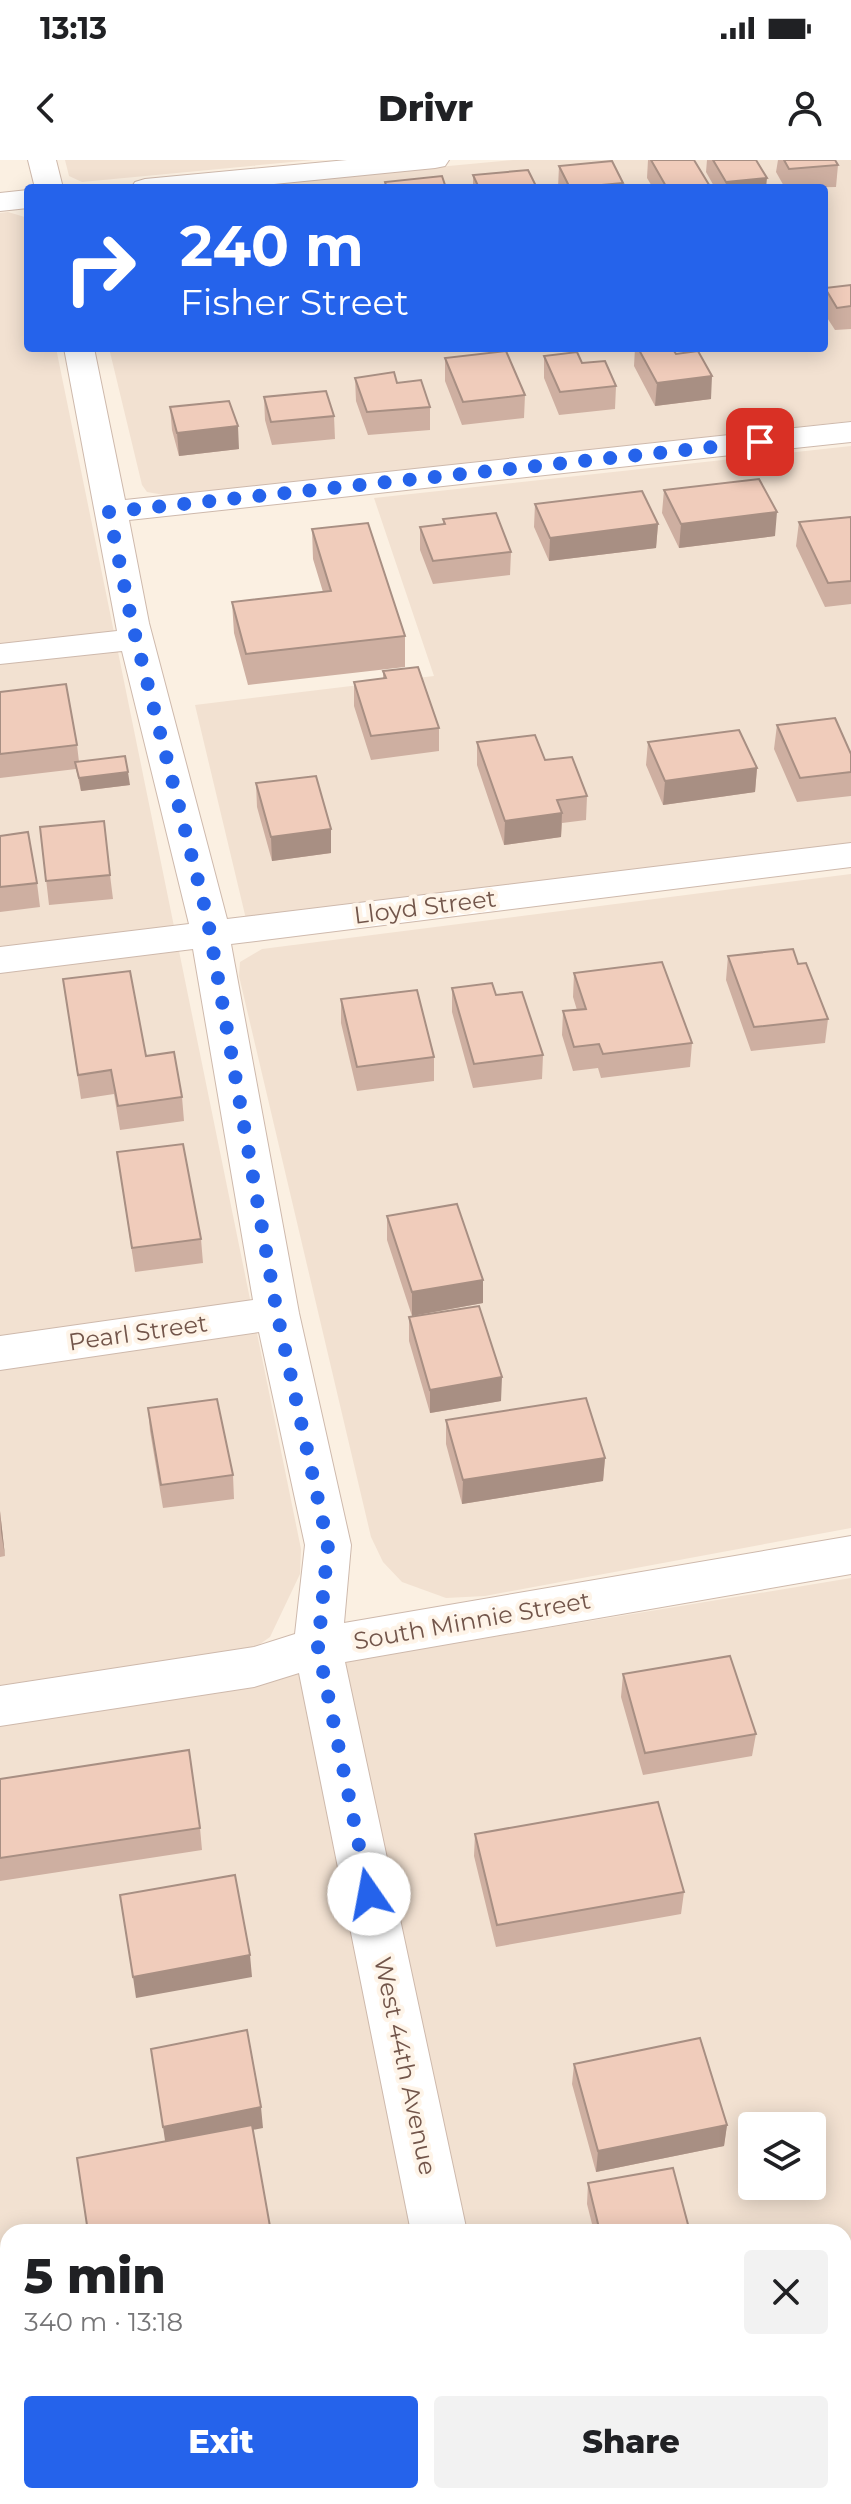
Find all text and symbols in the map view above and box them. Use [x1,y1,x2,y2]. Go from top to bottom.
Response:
text: 13:13 [40,10,107,47]
icon: back [24,86,68,130]
text: Drivr [378,86,473,130]
icon: person [783,86,827,130]
text: 240 m [180,212,364,280]
icon: right [48,216,152,320]
text: Fisher Street [180,280,409,324]
pin [726,408,794,476]
icon: arrive [738,420,782,464]
street label: Lloyd Street [352,883,498,930]
street label: Pearl Street [67,1308,209,1357]
street label: South Minnie Street [351,1585,593,1656]
position arrow [327,1852,411,1936]
street label: West 44th Avenue [368,1954,443,2178]
map controls [738,2112,826,2200]
button: layers [738,2112,826,2200]
text: 5 min [24,2247,166,2305]
button: close [744,2250,828,2334]
text: 340 m · 13:18 [24,2306,183,2338]
button: Exit [24,2396,418,2488]
button: Share [434,2396,828,2488]

